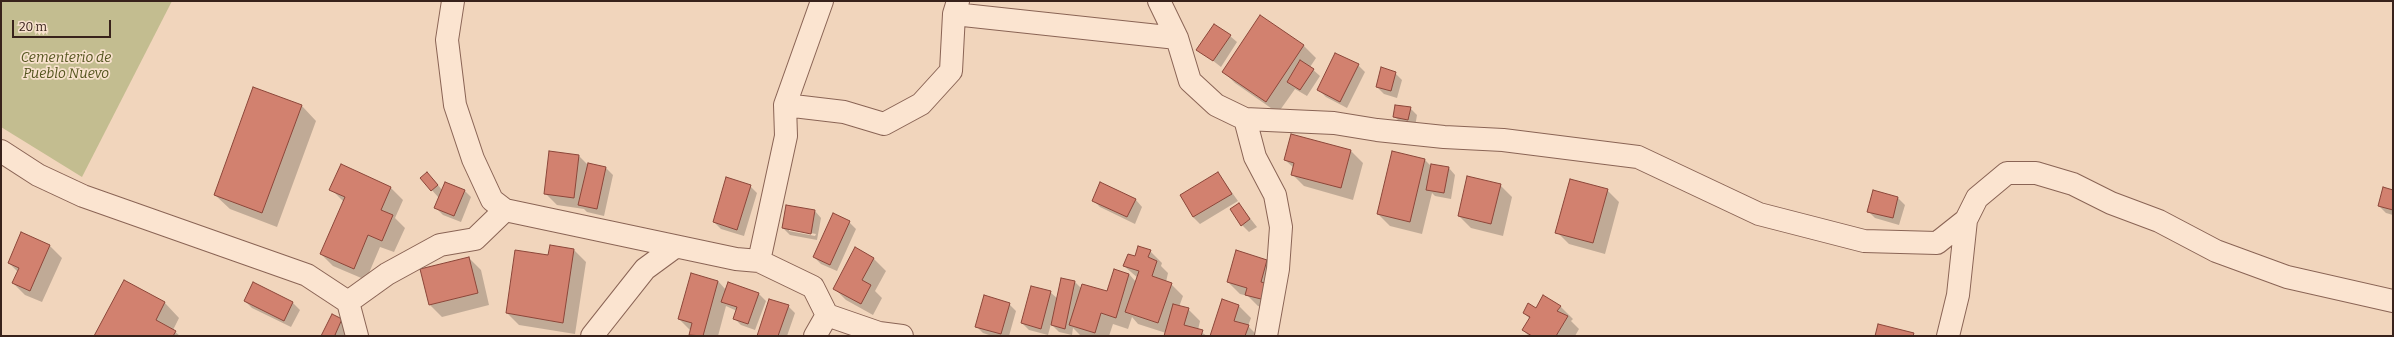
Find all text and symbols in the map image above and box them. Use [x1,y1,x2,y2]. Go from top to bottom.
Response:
scale bar [14,12,113,38]
text: 20 m [19,20,47,34]
park label: Cementerio de Pueblo Nuevo [21,50,111,82]

